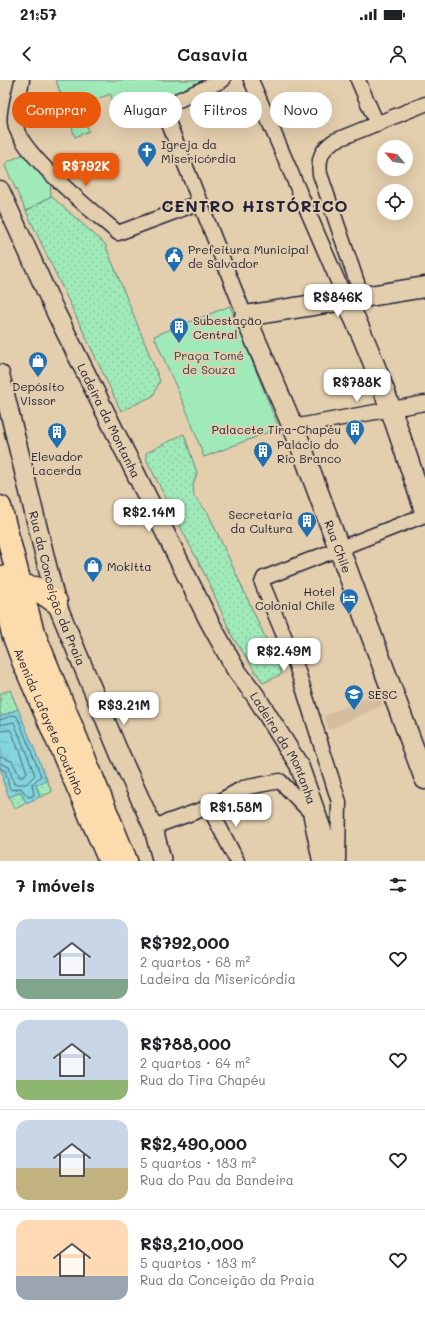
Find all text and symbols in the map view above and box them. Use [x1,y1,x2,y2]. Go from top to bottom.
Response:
text: 21:57 [20,4,57,24]
text: Casavia [177,42,248,66]
icon: back [16,43,38,65]
icon: person [387,43,409,65]
chip: Comprar [12,92,101,128]
chip: Alugar [109,92,182,128]
chip: Filtros [190,92,262,128]
chip: Novo [270,92,332,128]
place label: Igreja da Misericórdia [161,136,236,166]
church icon: Igreja da Misericórdia [136,140,158,168]
north arrow [377,140,413,176]
map controls [377,140,413,220]
pin: R$792K [53,153,119,187]
text: R$792K [62,157,110,174]
button: locate [377,184,413,220]
district label: CENTRO HISTÓRICO [161,195,349,216]
place label: Prefeitura Municipal de Salvador [188,241,309,271]
public building icon: Prefeitura Municipal de Salvador [163,245,185,273]
pin: R$846K [305,284,371,318]
text: R$846K [313,288,363,305]
place label: Subestação Central [193,312,262,342]
building icon: Subestação Central [168,316,190,344]
park label: Praça Tomé de Souza [174,347,244,377]
shop icon: Depósito Vissor [27,350,49,378]
street label: Ladeira da Montanha [74,360,144,480]
pin: R$788K [324,369,390,403]
text: R$788K [333,373,381,390]
place label: Depósito Vissor [12,378,64,408]
building icon: Palacete Tira-Chapéu [344,418,366,446]
building icon: Elevador Lacerda [46,421,68,449]
place label: Palacete Tira-Chapéu [212,421,341,437]
place label: Palácio do Rio Branco [277,436,341,466]
building icon: Palácio do Rio Branco [252,440,274,468]
place label: Elevador Lacerda [31,448,83,478]
pin: R$2.14M [112,499,186,533]
text: R$2.14M [123,503,175,520]
place label: Secretaria da Cultura [228,506,293,536]
street label: Rua da Conceição da Praia [26,509,90,668]
building icon: Secretaria da Cultura [296,510,318,538]
street label: Rua Chile [321,518,355,575]
shop icon: Mokitta [82,555,104,583]
place label: Mokitta [107,558,152,574]
place label: Hotel Colonial Chile [255,583,335,613]
hotel icon: Hotel Colonial Chile [338,587,360,615]
pin: R$2.49M [247,638,321,672]
text: R$2.49M [257,642,311,659]
street label: Avenida Lafayete Coutinho [11,646,88,797]
school or university icon: SESC [343,683,365,711]
place label: SESC [368,686,397,702]
street label: Ladeira da Montanha [247,689,320,806]
pin: R$3.21M [87,692,161,726]
text: R$3.21M [98,696,150,713]
pin: R$1.58M [199,794,273,828]
text: R$1.58M [210,798,262,815]
text: 7 imóveis [16,874,95,896]
icon: filters [387,874,409,896]
text: R$792,000 [140,931,229,953]
icon: home [48,935,96,983]
icon: heart [387,948,409,970]
text: 2 quartos · 68 m² [140,953,250,970]
text: Ladeira da Misericórdia [140,970,296,987]
text: R$788,000 [140,1032,231,1054]
icon: home [48,1036,96,1084]
icon: heart [387,1049,409,1071]
text: 2 quartos · 64 m² [140,1054,250,1071]
text: Rua do Tira Chapéu [140,1071,266,1088]
text: R$2,490,000 [140,1132,247,1154]
icon: home [48,1136,96,1184]
icon: heart [387,1149,409,1171]
text: 5 quartos · 183 m² [140,1154,256,1171]
text: Rua do Pau da Bandeira [140,1171,294,1188]
text: R$3,210,000 [140,1232,244,1254]
icon: home [48,1236,96,1284]
icon: heart [387,1249,409,1271]
text: 5 quartos · 183 m² [140,1254,256,1271]
text: Rua da Conceição da Praia [140,1271,315,1288]

